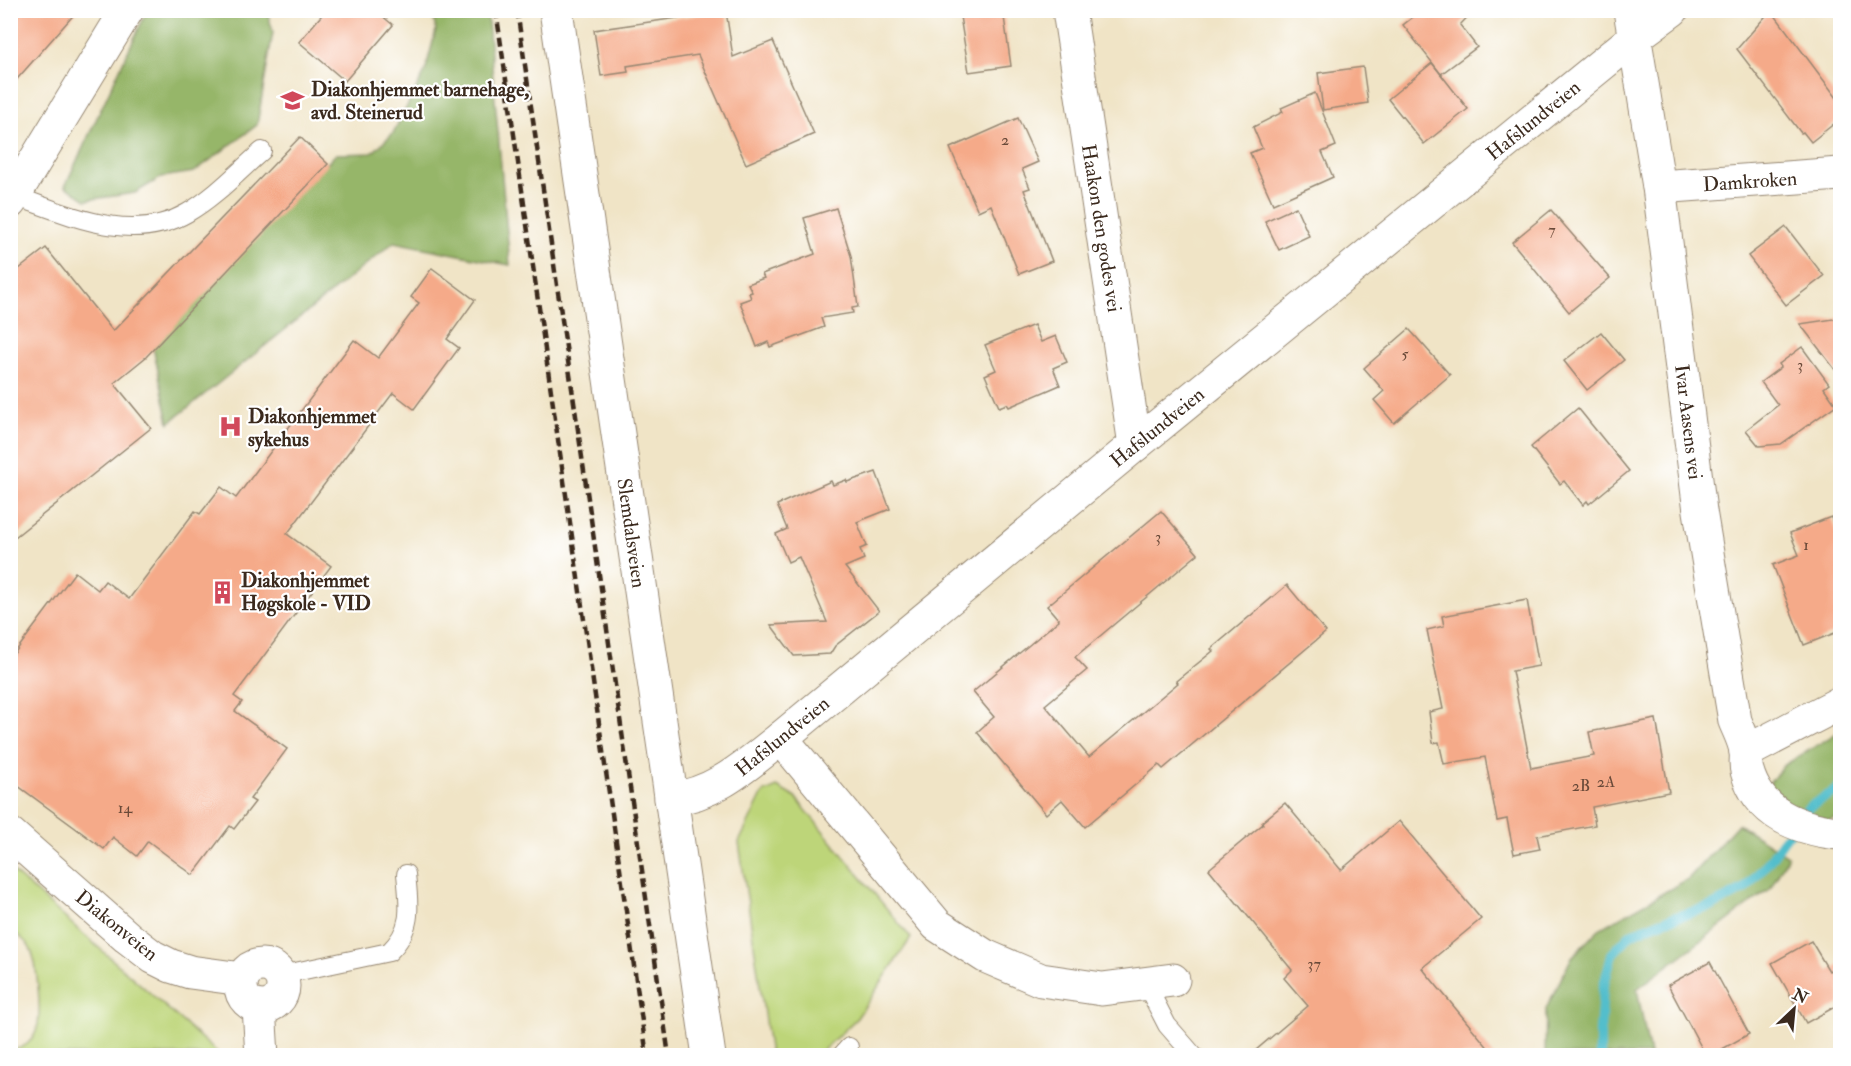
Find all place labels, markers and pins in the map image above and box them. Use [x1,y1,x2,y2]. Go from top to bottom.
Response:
place label: Diakonhjemmet barnehage, avd. Steinerud [311,77,529,125]
school or university icon: Diakonhjemmet barnehage, avd. Steinerud [280,87,306,113]
place label: Diakonhjemmet sykehus [248,404,377,453]
hospital icon: Diakonhjemmet sykehus [217,414,243,440]
place label: Diakonhjemmet Høgskole - VID [241,568,371,617]
building icon: Diakonhjemmet Høgskole - VID [210,579,236,605]

